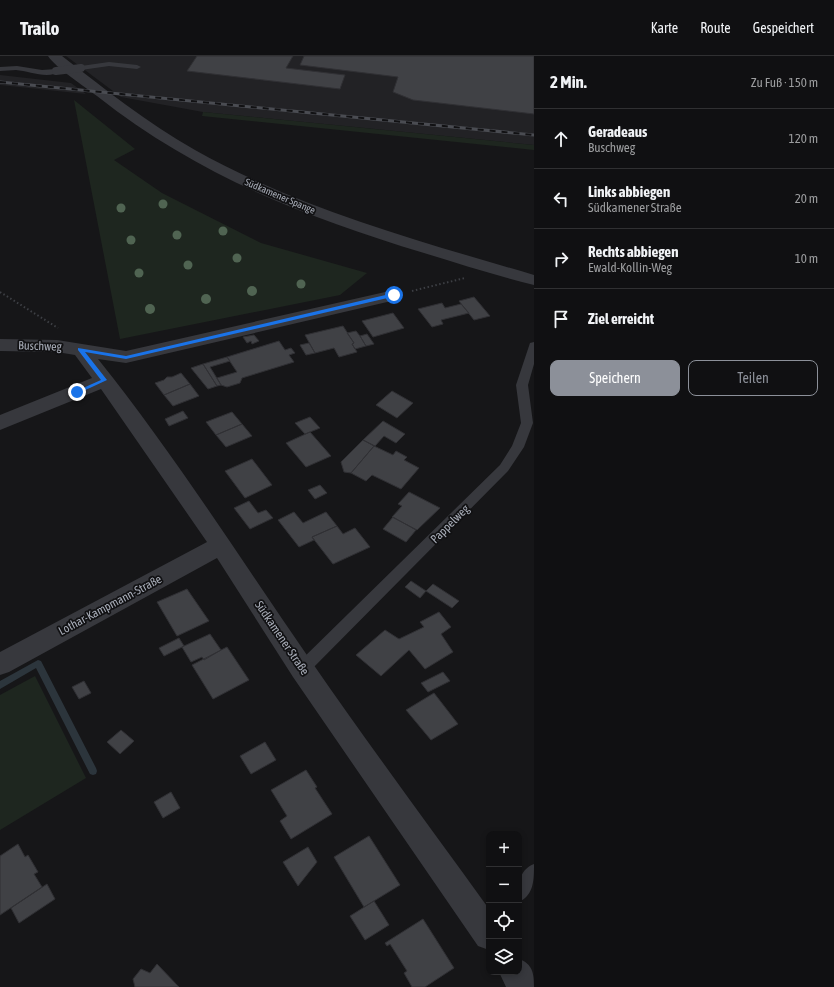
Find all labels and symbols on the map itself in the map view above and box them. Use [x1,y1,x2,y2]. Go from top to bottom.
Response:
street label: Südkamener Spange [243,176,317,216]
route start [385,286,403,304]
street label: Buschweg [18,338,63,354]
route end [68,383,86,401]
street label: Pappelweg [428,501,473,546]
street label: Lothar-Kampmann-Straße [56,572,164,638]
street label: Südkamener Straße [252,598,312,678]

